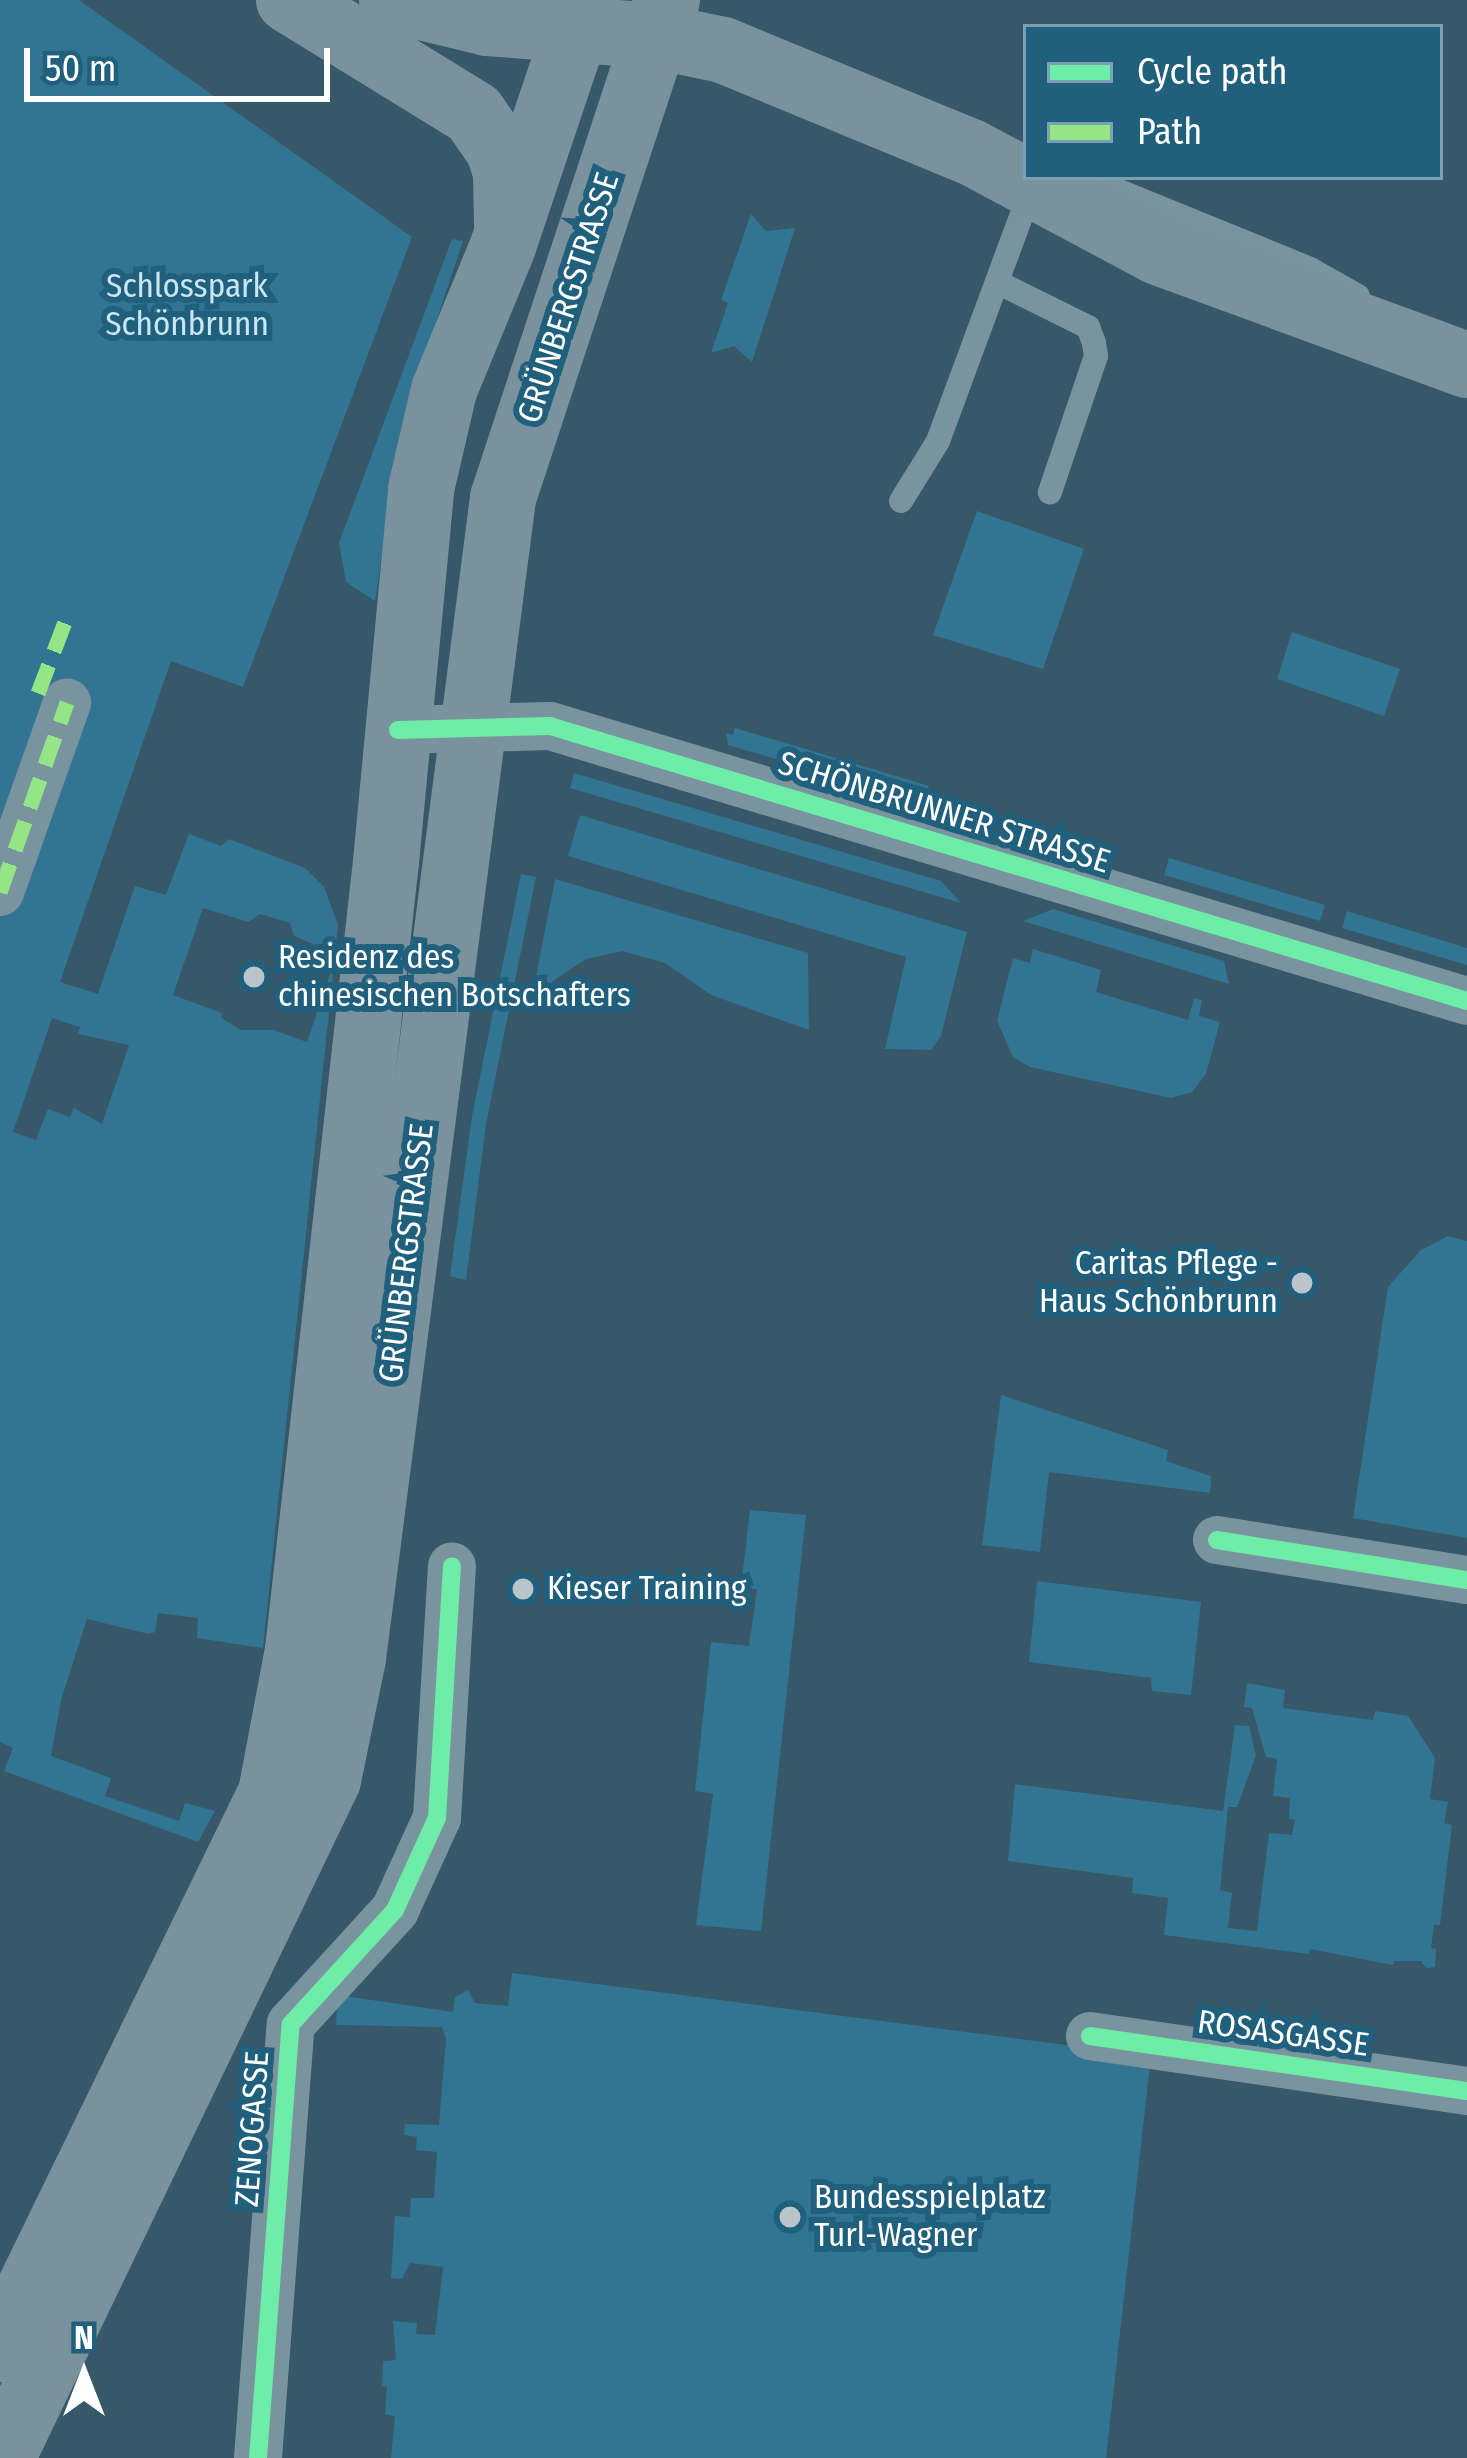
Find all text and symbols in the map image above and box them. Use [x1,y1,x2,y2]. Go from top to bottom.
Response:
scale bar [30,24,336,98]
legend [1023,24,1443,180]
text: 50 m [45,47,116,91]
text: Cycle path [1137,50,1288,94]
text: Path [1137,110,1202,154]
street label: GRÜNBERGSTRASSE [510,168,628,428]
park label: Schlosspark Schönbrunn [105,267,269,345]
street label: SCHÖNBRUNNER STRASSE [774,744,1114,882]
place label: Residenz des chinesischen Botschafters [278,938,631,1016]
marker: Residenz des chinesischen Botschafters [241,964,267,990]
street label: GRÜNBERGSTRASSE [371,1121,443,1385]
place label: Caritas Pflege - Haus Schönbrunn [1039,1244,1278,1322]
marker: Caritas Pflege - Haus Schönbrunn [1289,1270,1315,1296]
place label: Kieser Training [547,1569,747,1609]
marker: Kieser Training [510,1576,536,1602]
street label: ROSASGASSE [1195,2002,1371,2066]
street label: ZENOGASSE [228,2050,278,2208]
place label: Bundesspielplatz Turl-Wagner [814,2178,1046,2256]
marker: Bundesspielplatz Turl-Wagner [777,2204,803,2230]
north arrow [24,2314,144,2434]
text: N [74,2318,94,2358]

